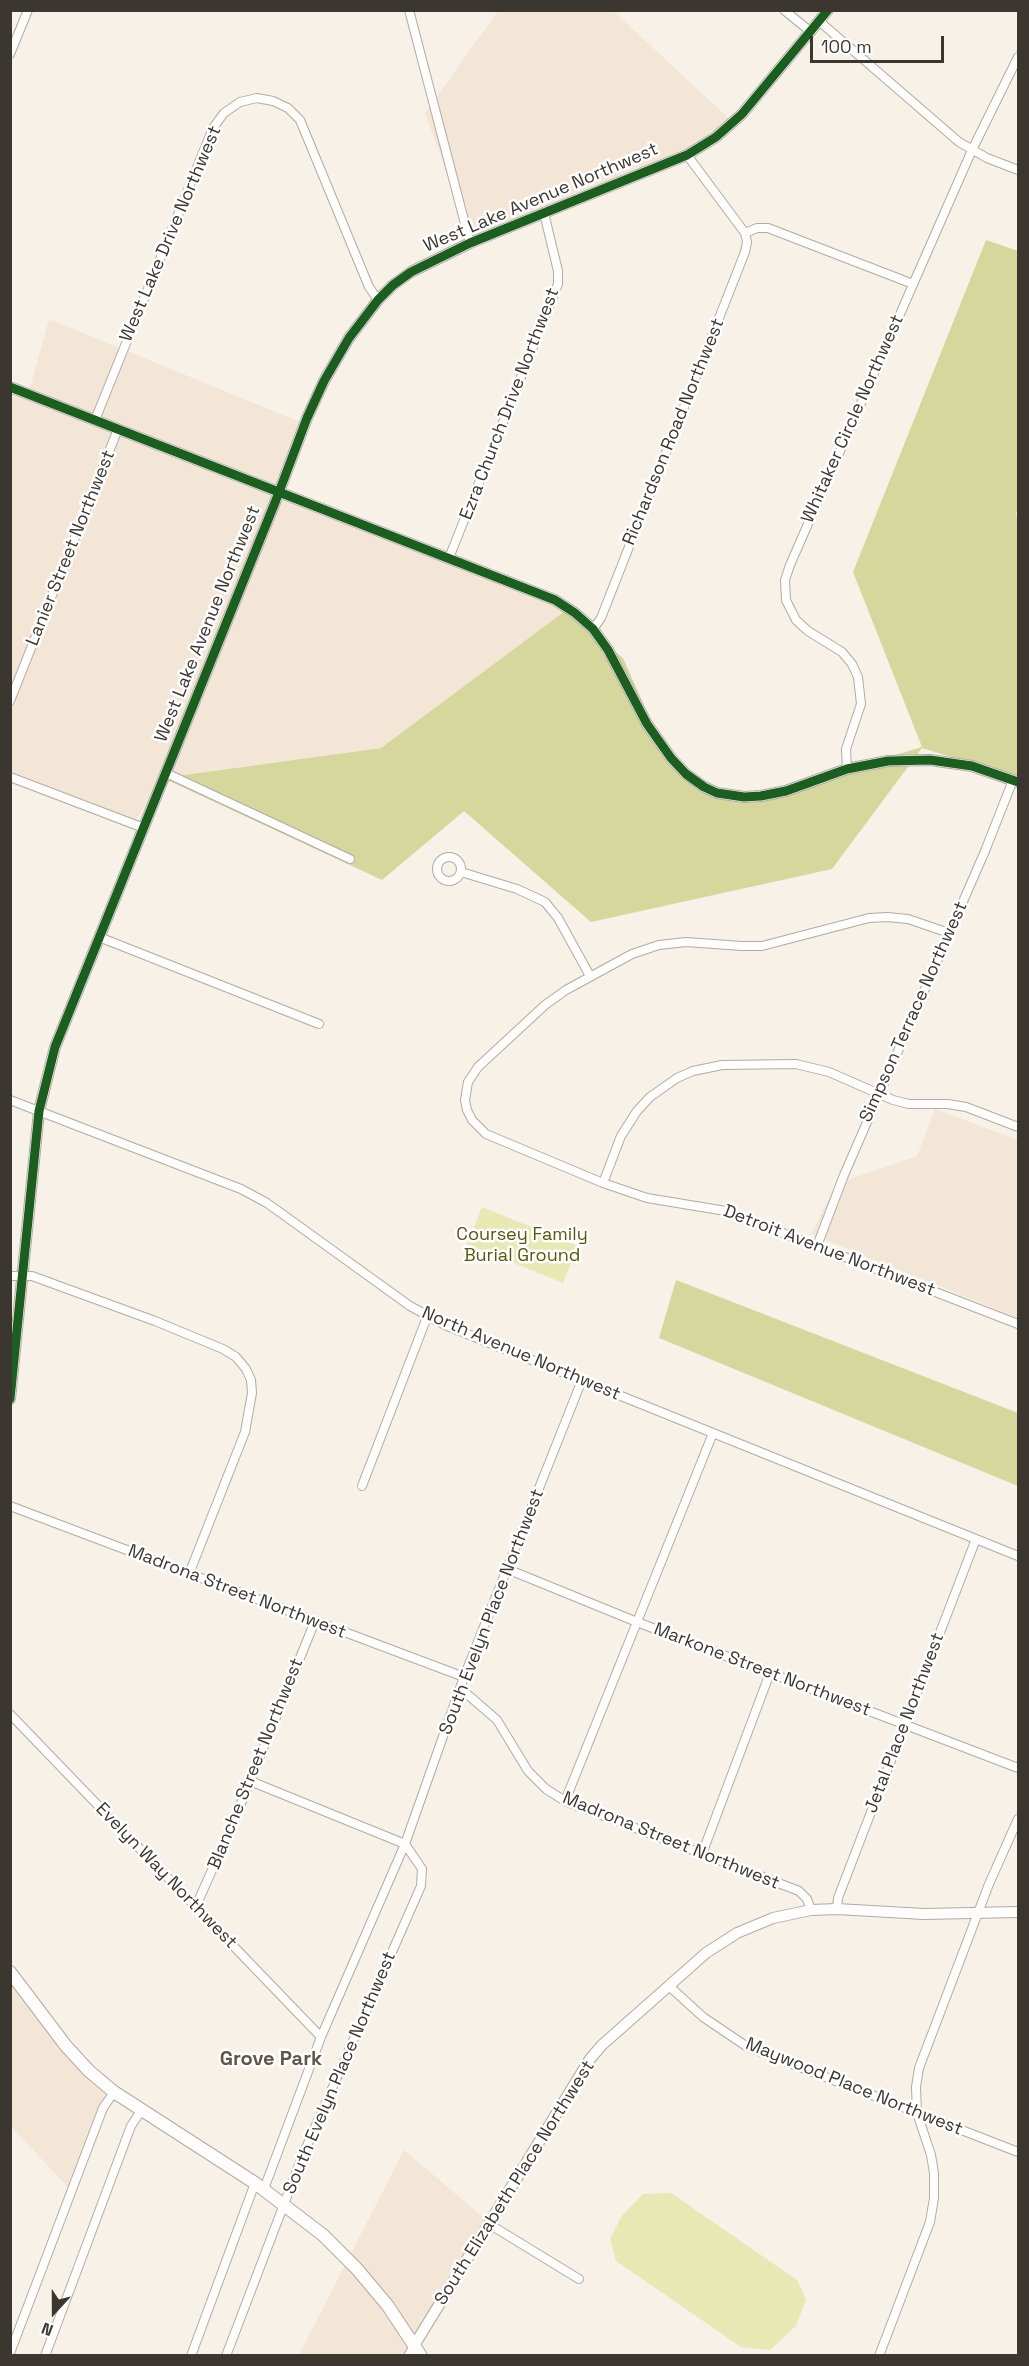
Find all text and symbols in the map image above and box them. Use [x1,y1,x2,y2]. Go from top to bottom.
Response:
scale bar [813,24,946,62]
text: 100 m [821,35,872,58]
street label: West Lake Drive Northwest [116,123,226,345]
street label: West Lake Avenue Northwest [420,139,662,257]
street label: Ezra Church Drive Northwest [456,285,564,523]
street label: Whitaker Circle Northwest [797,312,909,526]
street label: Richardson Road Northwest [619,315,729,549]
street label: Lanier Street Northwest [22,447,120,649]
street label: West Lake Avenue Northwest [151,503,265,745]
street label: Simpson Terrace Northwest [855,898,973,1126]
street label: Detroit Avenue Northwest [720,1201,938,1301]
park label: Coursey Family Burial Ground [456,1224,588,1266]
street label: North Avenue Northwest [418,1302,624,1406]
street label: South Evelyn Place Northwest [435,1486,549,1738]
street label: Madrona Street Northwest [125,1540,349,1644]
street label: Markone Street Northwest [651,1619,873,1721]
street label: Jetal Place Northwest [861,1630,949,1816]
street label: Blanche Street Northwest [204,1655,308,1873]
street label: Madrona Street Northwest [559,1788,783,1894]
street label: Evelyn Way Northwest [91,1799,241,1953]
street label: South Evelyn Place Northwest [279,1949,401,2197]
street label: Maywood Place Northwest [742,2033,966,2141]
district label: Grove Park [220,2048,322,2072]
street label: South Elizabeth Place Northwest [430,2057,600,2309]
north arrow [24,2282,84,2342]
text: N [39,2318,56,2341]

